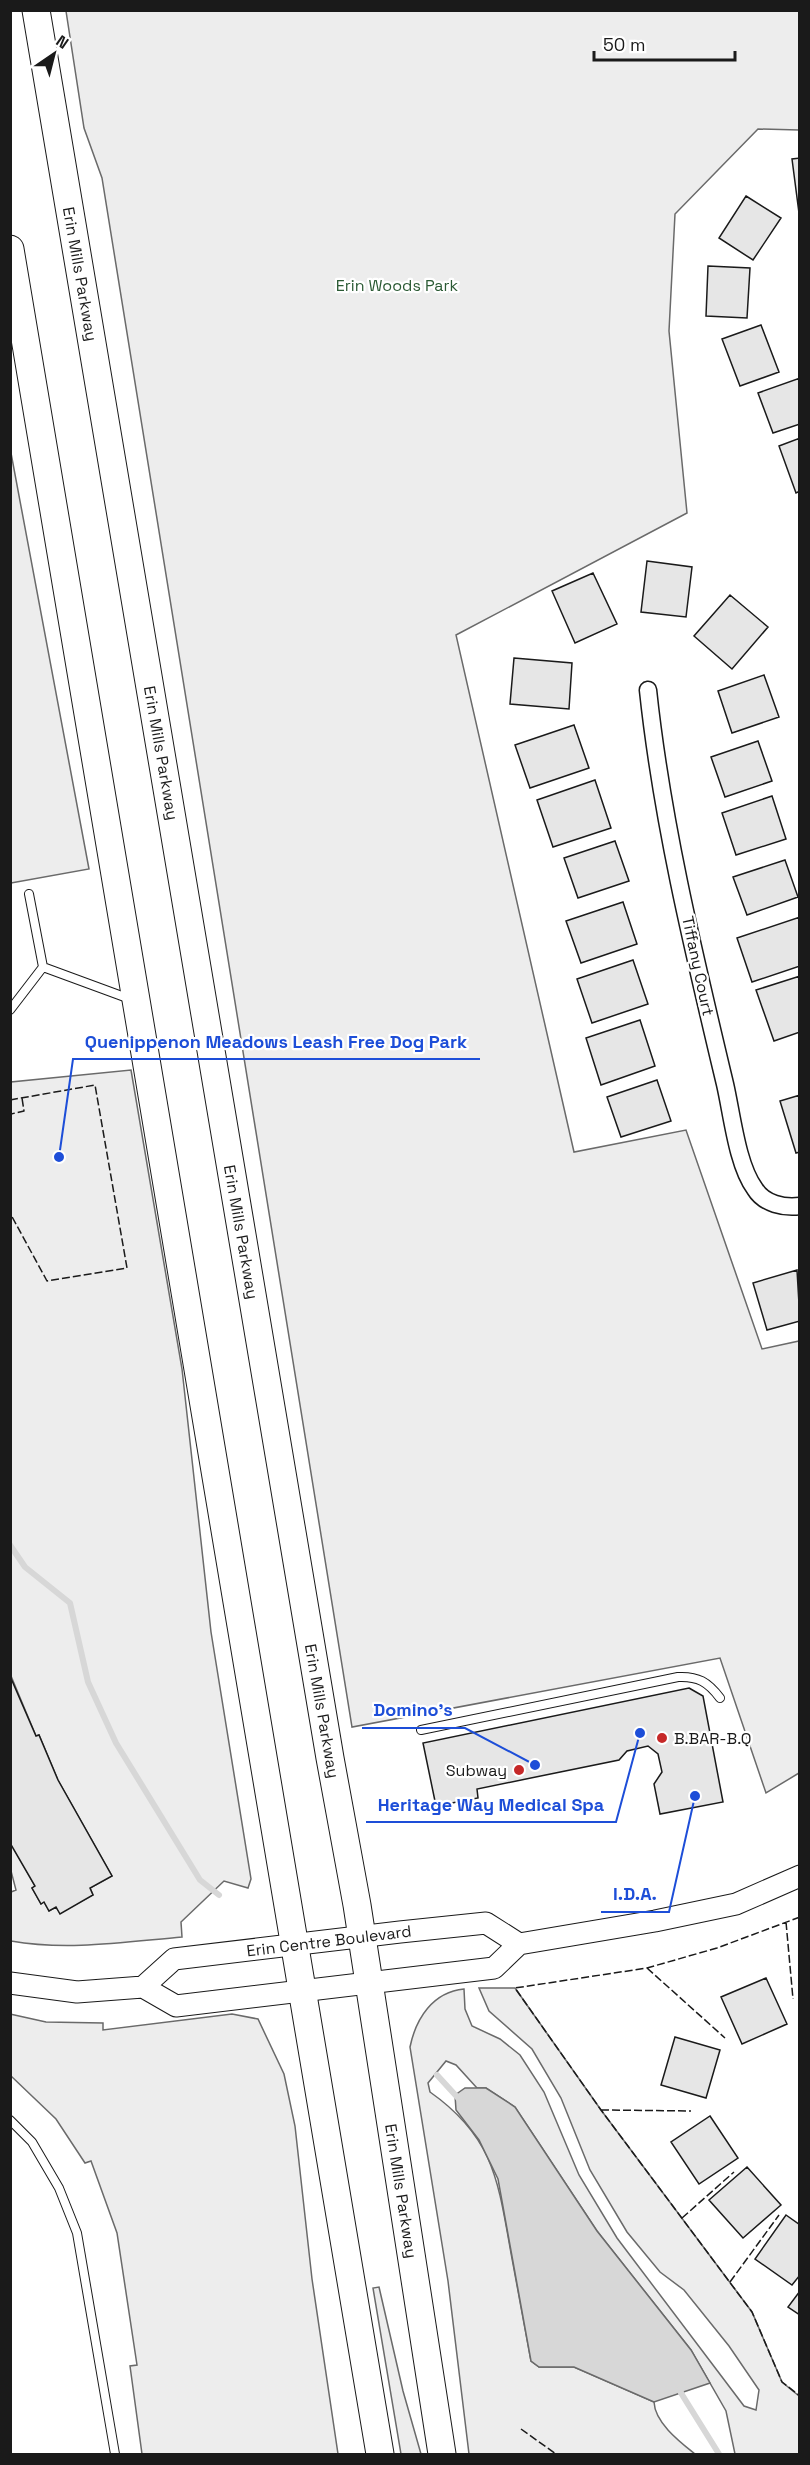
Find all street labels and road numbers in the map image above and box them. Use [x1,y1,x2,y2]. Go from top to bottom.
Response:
street label: Erin Mills Parkway [58,205,102,343]
street label: Erin Mills Parkway [139,684,183,822]
street label: Tiffany Court [677,914,719,1018]
street label: Erin Mills Parkway [219,1163,263,1301]
street label: Erin Mills Parkway [300,1642,344,1780]
street label: Erin Centre Boulevard [245,1920,413,1962]
street label: Erin Mills Parkway [380,2122,422,2260]

